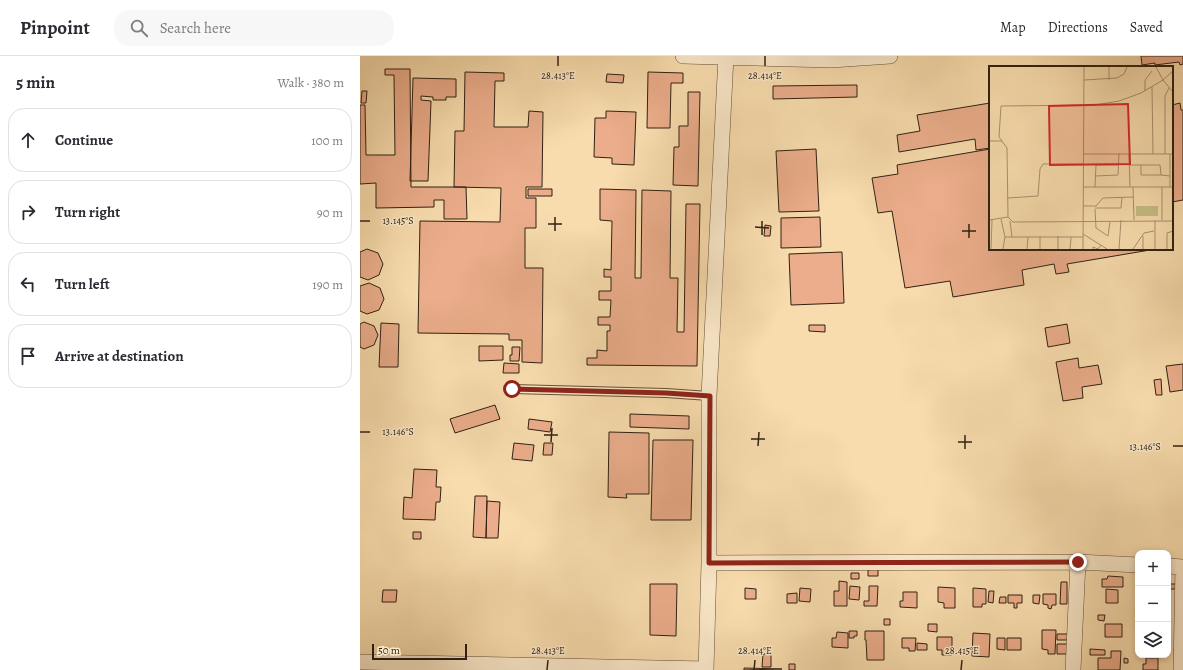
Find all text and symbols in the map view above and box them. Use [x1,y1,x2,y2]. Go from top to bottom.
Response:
search box [114,10,394,46]
text: Pinpoint [20,15,90,41]
icon: search [128,17,150,39]
text: Search here [160,18,231,38]
text: Map [1000,18,1026,37]
text: Directions [1048,18,1108,37]
text: Saved [1130,18,1163,37]
inset map [989,66,1173,250]
text: 28.413°E [541,69,575,82]
text: 28.414°E [748,69,782,82]
text: 5 min [16,71,55,94]
text: Walk · 380 m [277,74,344,91]
icon: ahead [17,129,39,151]
text: Continue [55,130,113,150]
text: 100 m [311,132,343,149]
icon: right [17,201,39,223]
text: Turn right [55,202,120,222]
text: 90 m [317,204,343,221]
text: 13.145°S [382,214,414,227]
icon: left [17,273,39,295]
text: Turn left [55,274,110,294]
text: 190 m [312,276,343,293]
icon: arrive [17,345,39,367]
text: Arrive at destination [55,346,184,366]
route start [503,380,521,398]
text: 13.146°S [382,425,414,438]
text: 13.146°S [1129,440,1161,453]
map controls [1135,550,1171,658]
button: + [1135,550,1171,586]
route end [1069,553,1087,571]
button: − [1135,586,1171,622]
button: layers [1135,622,1171,658]
scale bar [372,642,467,661]
text: 50 m [378,643,400,658]
text: 28.413°E [531,644,565,657]
text: 28.414°E [738,644,772,657]
text: 28.415°E [945,644,979,657]

